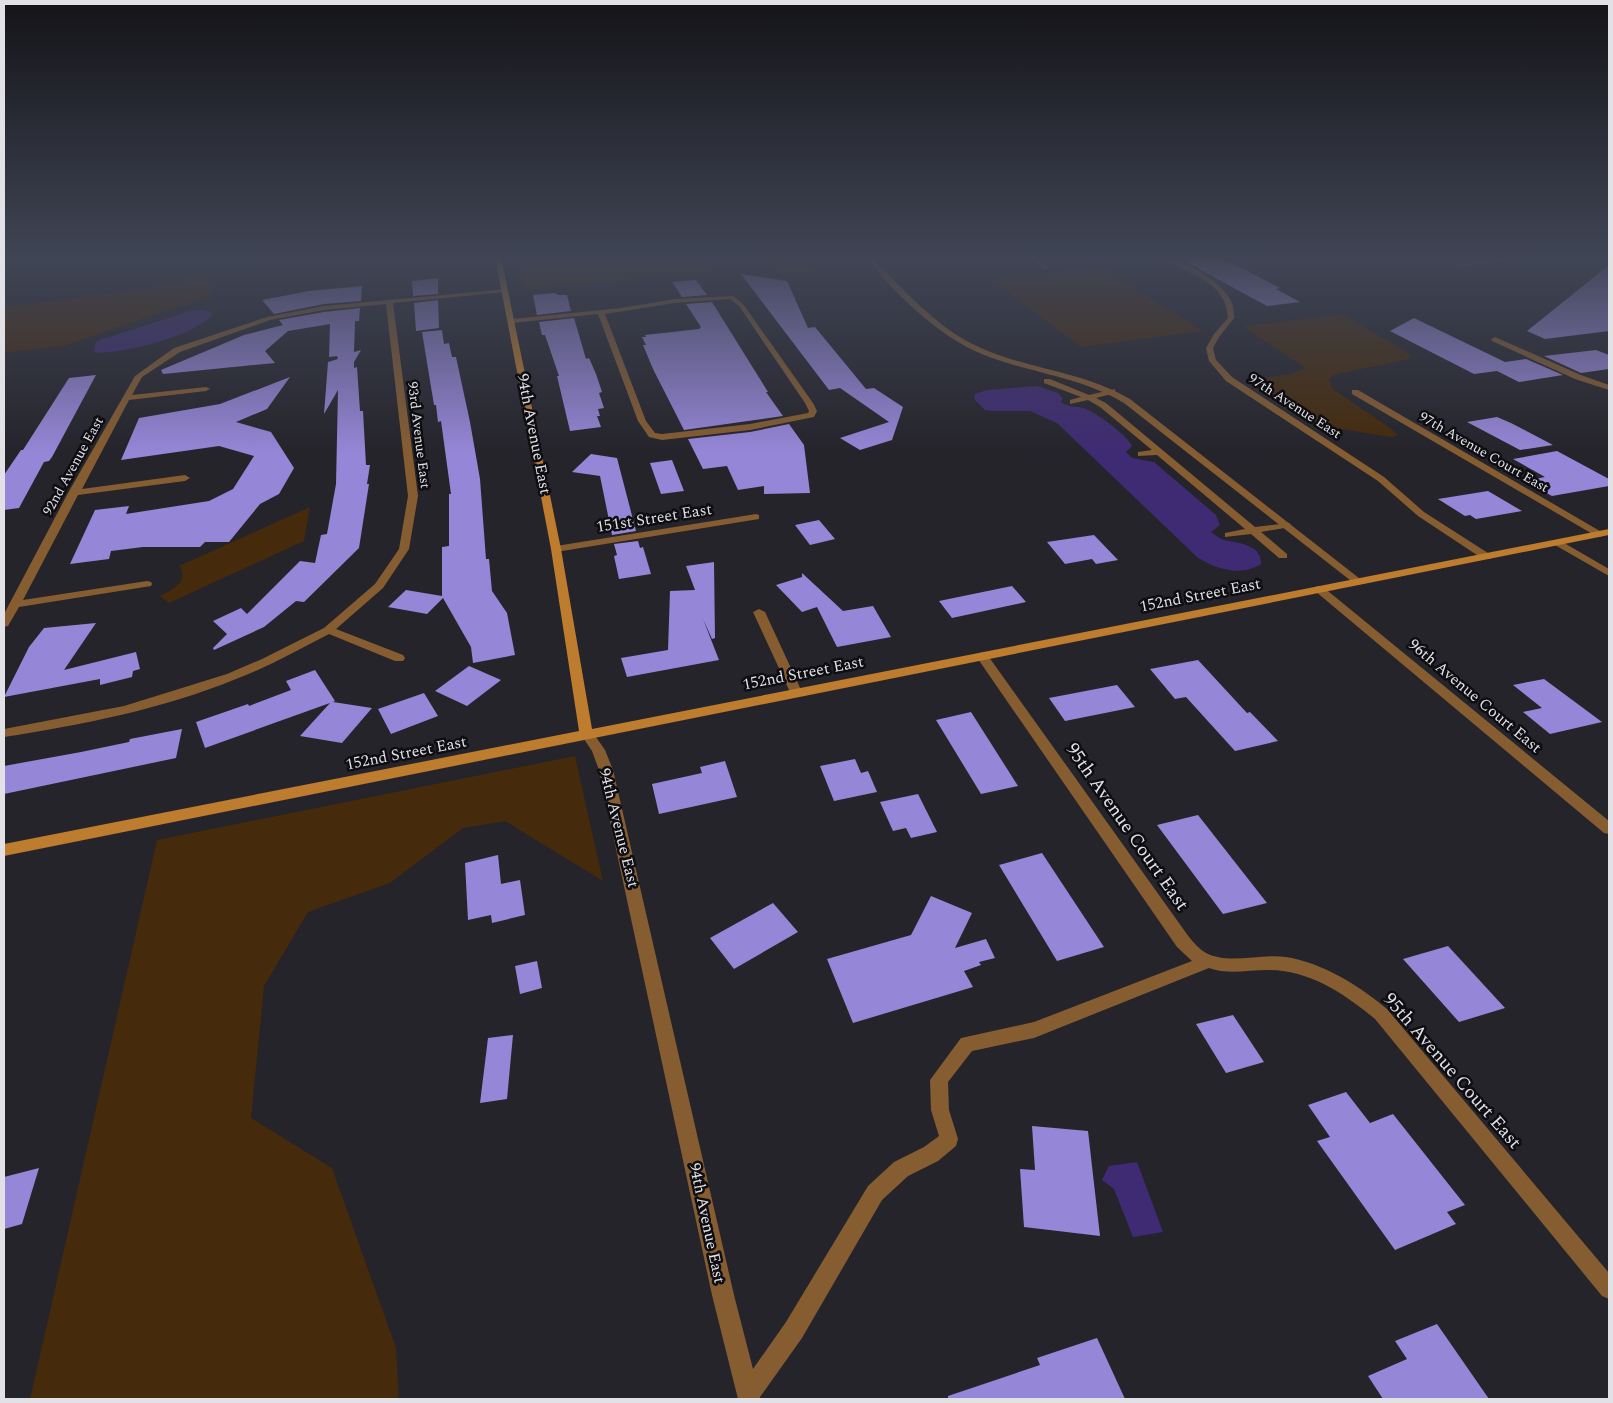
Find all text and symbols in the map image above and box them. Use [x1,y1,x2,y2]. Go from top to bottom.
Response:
street label: 97th Avenue East [1244,368,1346,444]
street label: 94th Avenue East [511,372,558,497]
street label: 93rd Avenue East [402,380,436,490]
street label: 97th Avenue Court East [1415,406,1553,498]
street label: 92nd Avenue East [37,413,109,519]
street label: 151st Street East [594,497,714,539]
street label: 152nd Street East [1137,571,1263,619]
street label: 96th Avenue Court East [1403,633,1547,759]
street label: 152nd Street East [740,649,866,697]
street label: 152nd Street East [343,729,469,777]
street label: 95th Avenue Court East [1058,737,1196,917]
street label: 94th Avenue East [593,766,646,891]
street label: 95th Avenue Court East [1376,986,1528,1156]
street label: 94th Avenue East [683,1161,732,1286]

